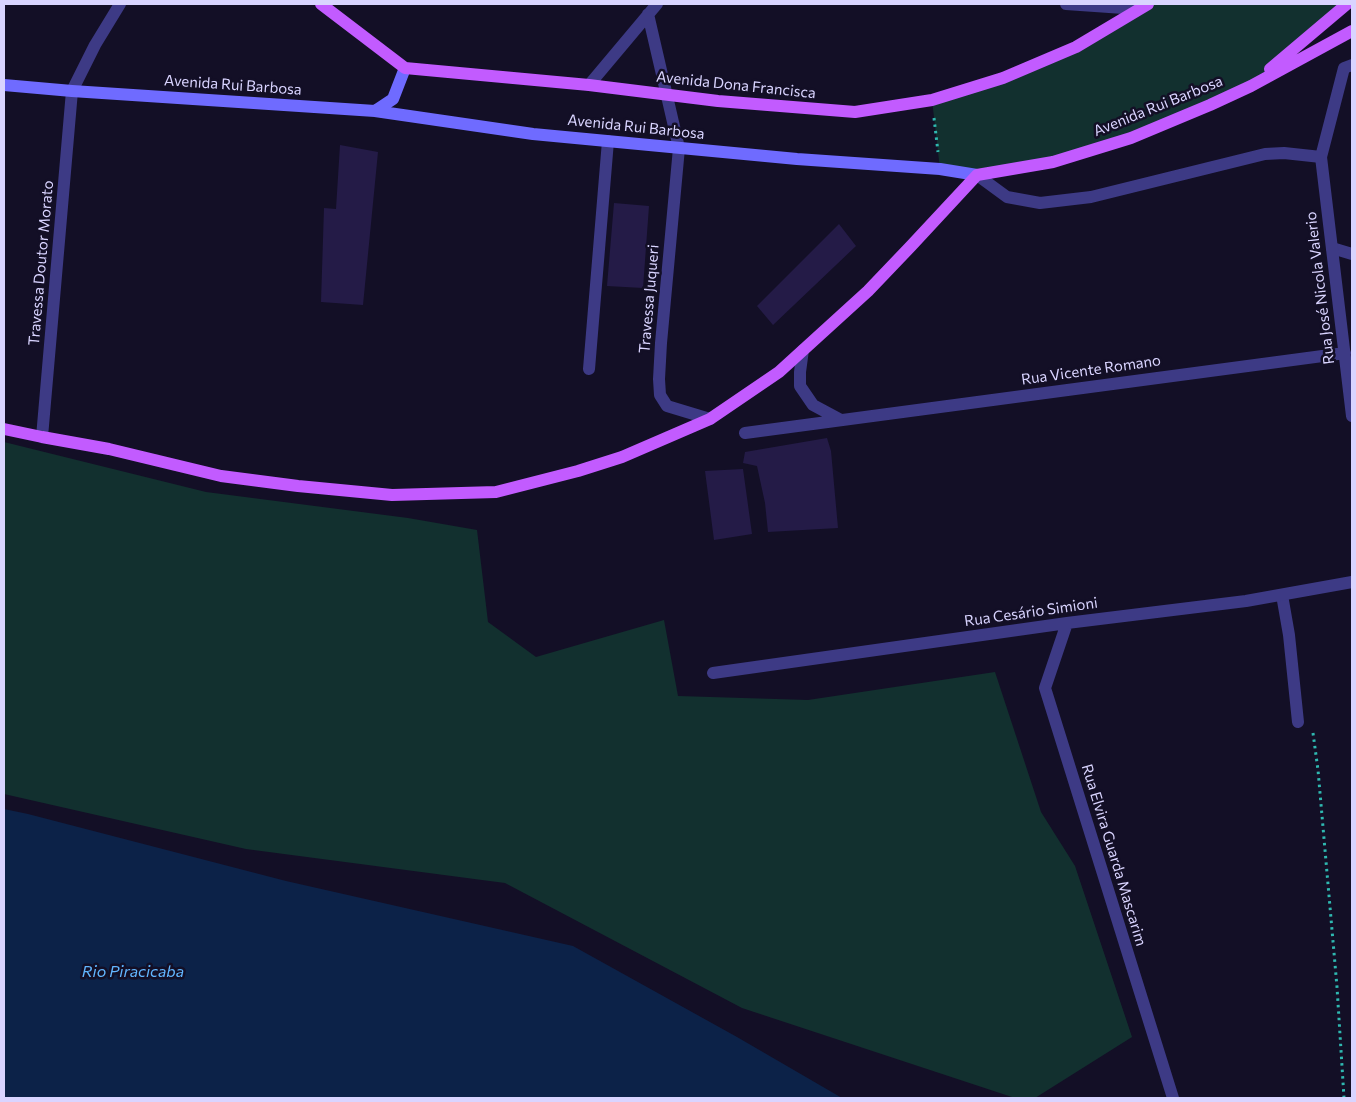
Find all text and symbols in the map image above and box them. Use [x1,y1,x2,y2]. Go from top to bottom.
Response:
street label: Avenida Dona Francisca [655,68,817,102]
street label: Avenida Rui Barbosa [164,71,302,99]
street label: Avenida Rui Barbosa [1091,72,1225,140]
street label: Avenida Rui Barbosa [566,111,706,143]
street label: Travessa Doutor Morato [25,180,57,346]
street label: Rua José Nicola Valerio [1302,211,1338,365]
street label: Travessa Juqueri [635,244,663,354]
street label: Rua Vicente Romano [1020,351,1162,389]
street label: Rua Cesário Simioni [963,594,1099,630]
street label: Rua Elvira Guarda Mascarim [1078,762,1150,948]
water label: Rio Piracicaba [82,962,184,982]

